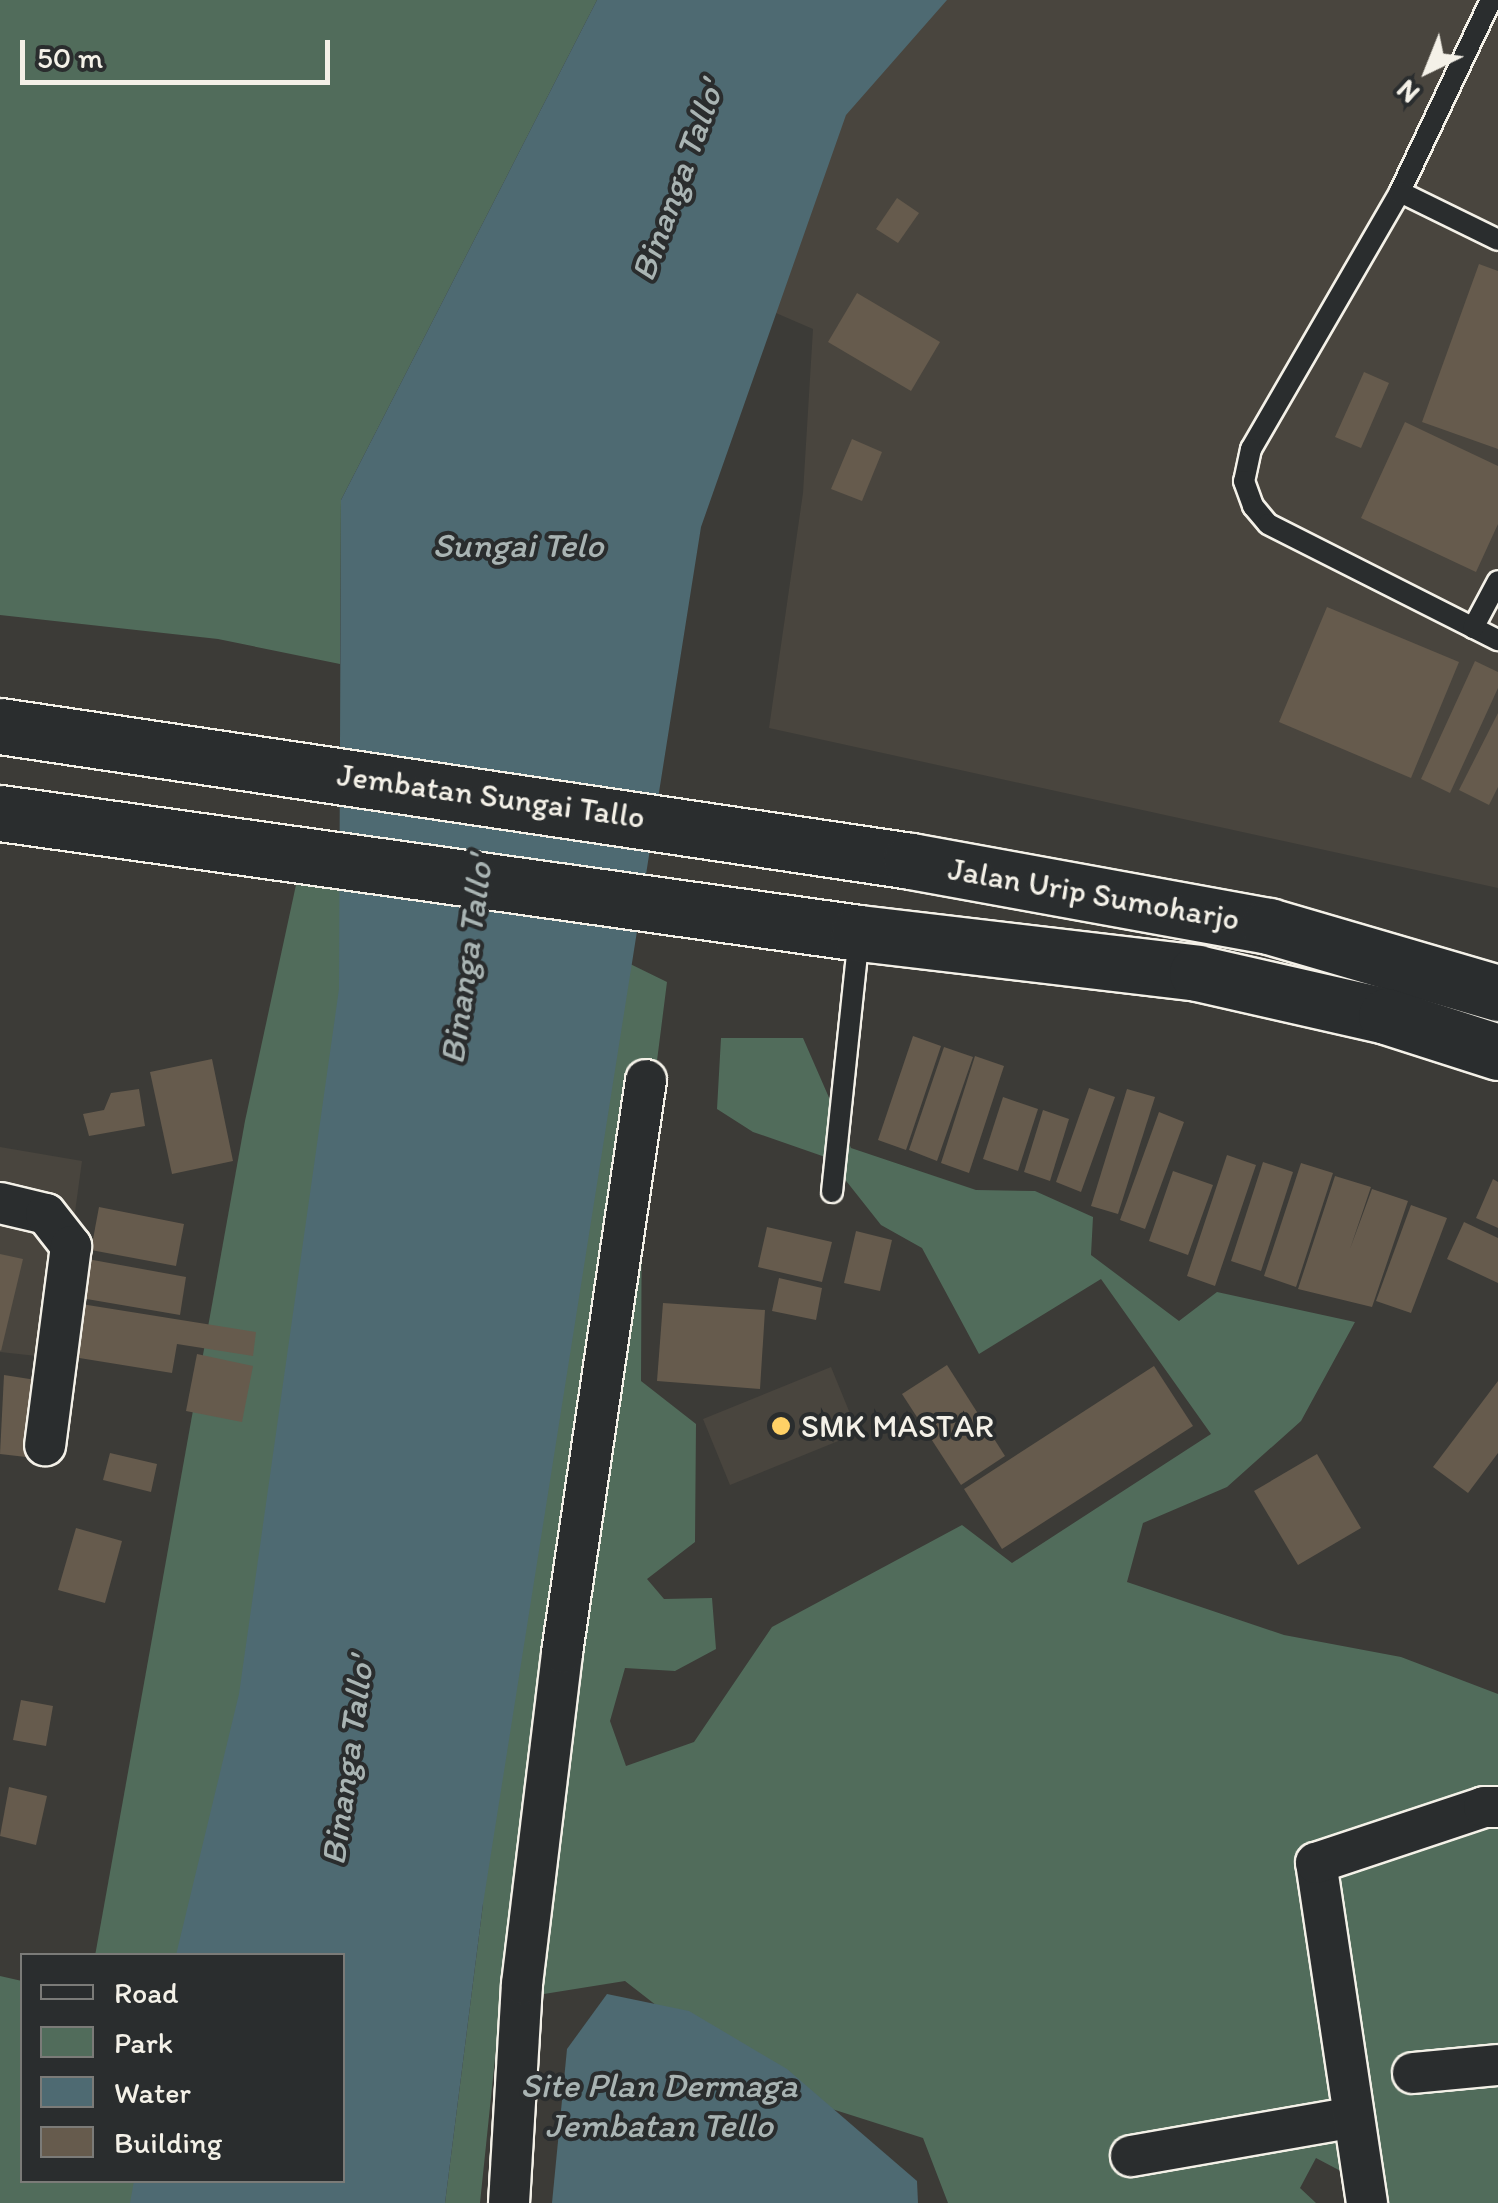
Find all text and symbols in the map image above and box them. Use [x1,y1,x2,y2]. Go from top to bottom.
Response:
scale bar [25,20,335,82]
north arrow [1378,20,1478,120]
text: 50 m [37,39,103,76]
text: N [1389,73,1426,111]
water label: Binanga Tallo' [621,75,733,287]
water label: Sungai Telo [432,524,604,566]
street label: Jembatan Sungai Tallo [334,755,648,837]
street label: Jalan Urip Sumoharjo [946,850,1242,938]
water label: Binanga Tallo' [431,853,501,1067]
place label: SMK MASTAR [801,1407,994,1445]
marker: SMK MASTAR [770,1415,792,1437]
water label: Binanga Tallo' [312,1654,382,1868]
legend [20,1953,345,2183]
text: Road [114,1974,179,2011]
text: Park [114,2024,173,2061]
water label: Site Plan Dermaga Jembatan Tello [521,2064,797,2146]
text: Water [114,2074,191,2111]
text: Building [114,2124,222,2161]

